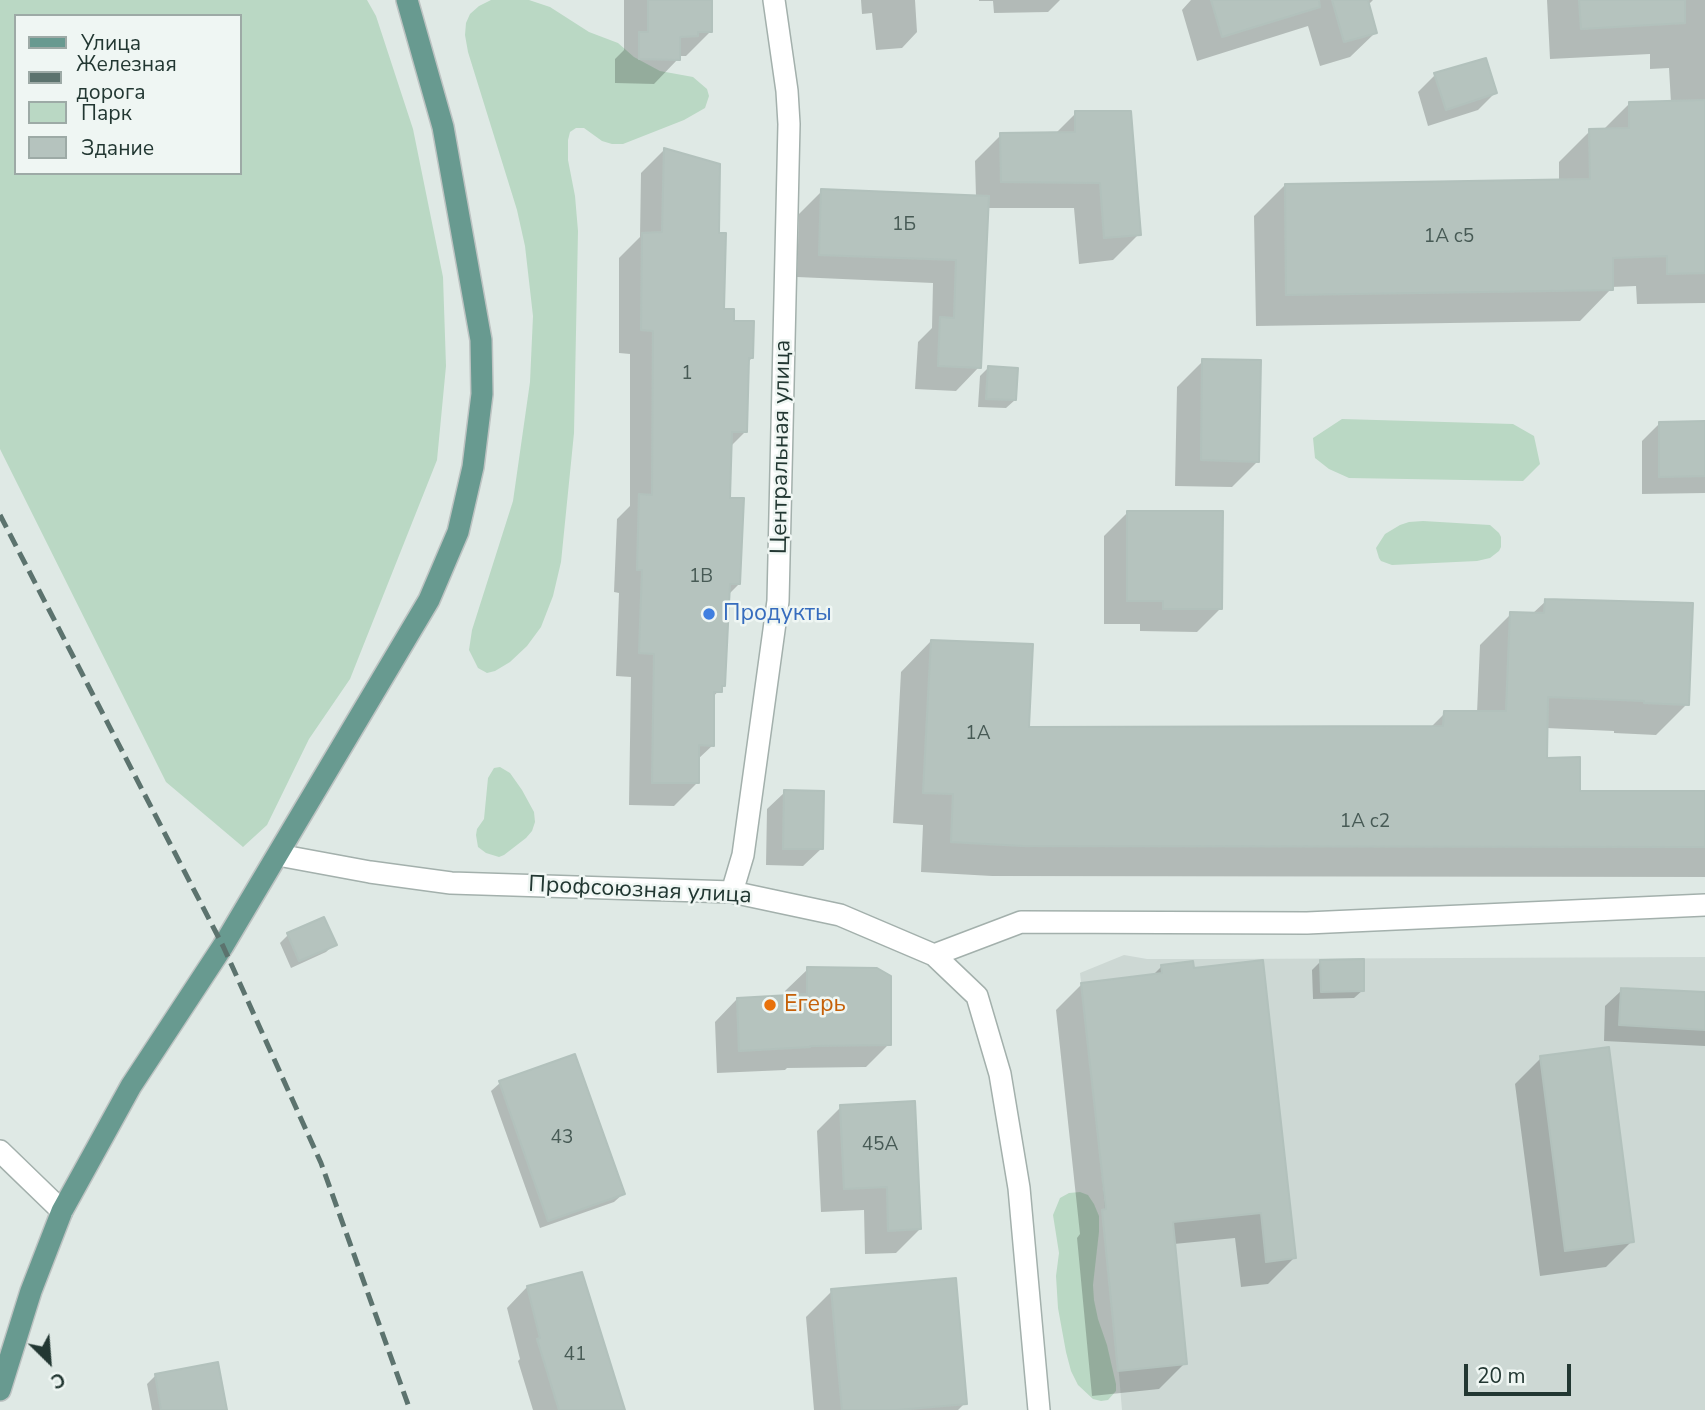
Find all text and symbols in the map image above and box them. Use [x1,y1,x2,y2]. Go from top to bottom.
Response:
legend [14,14,242,175]
text: Улица [81,29,141,57]
text: Железная дорога [76,50,177,106]
text: Парк [81,99,132,127]
text: Здание [81,134,154,162]
house number: 1Б [892,214,916,236]
house number: 1А с5 [1424,226,1474,248]
street label: Центральная улица [766,340,798,554]
house number: 1 [681,363,693,385]
house number: 1В [689,566,713,588]
place label: Продукты [723,600,832,628]
marker: Продукты [701,606,717,622]
house number: 1А [965,723,991,745]
house number: 1А с2 [1340,811,1390,833]
street label: Профсоюзная улица [528,871,752,911]
place label: Егерь [784,991,846,1019]
marker: Егерь [762,997,778,1013]
house number: 43 [551,1127,573,1149]
house number: 45А [862,1134,898,1156]
north arrow [14,1326,84,1396]
house number: 41 [564,1344,586,1366]
scale bar [1467,1350,1574,1394]
text: 20 m [1477,1362,1526,1390]
text: С [47,1366,69,1395]

